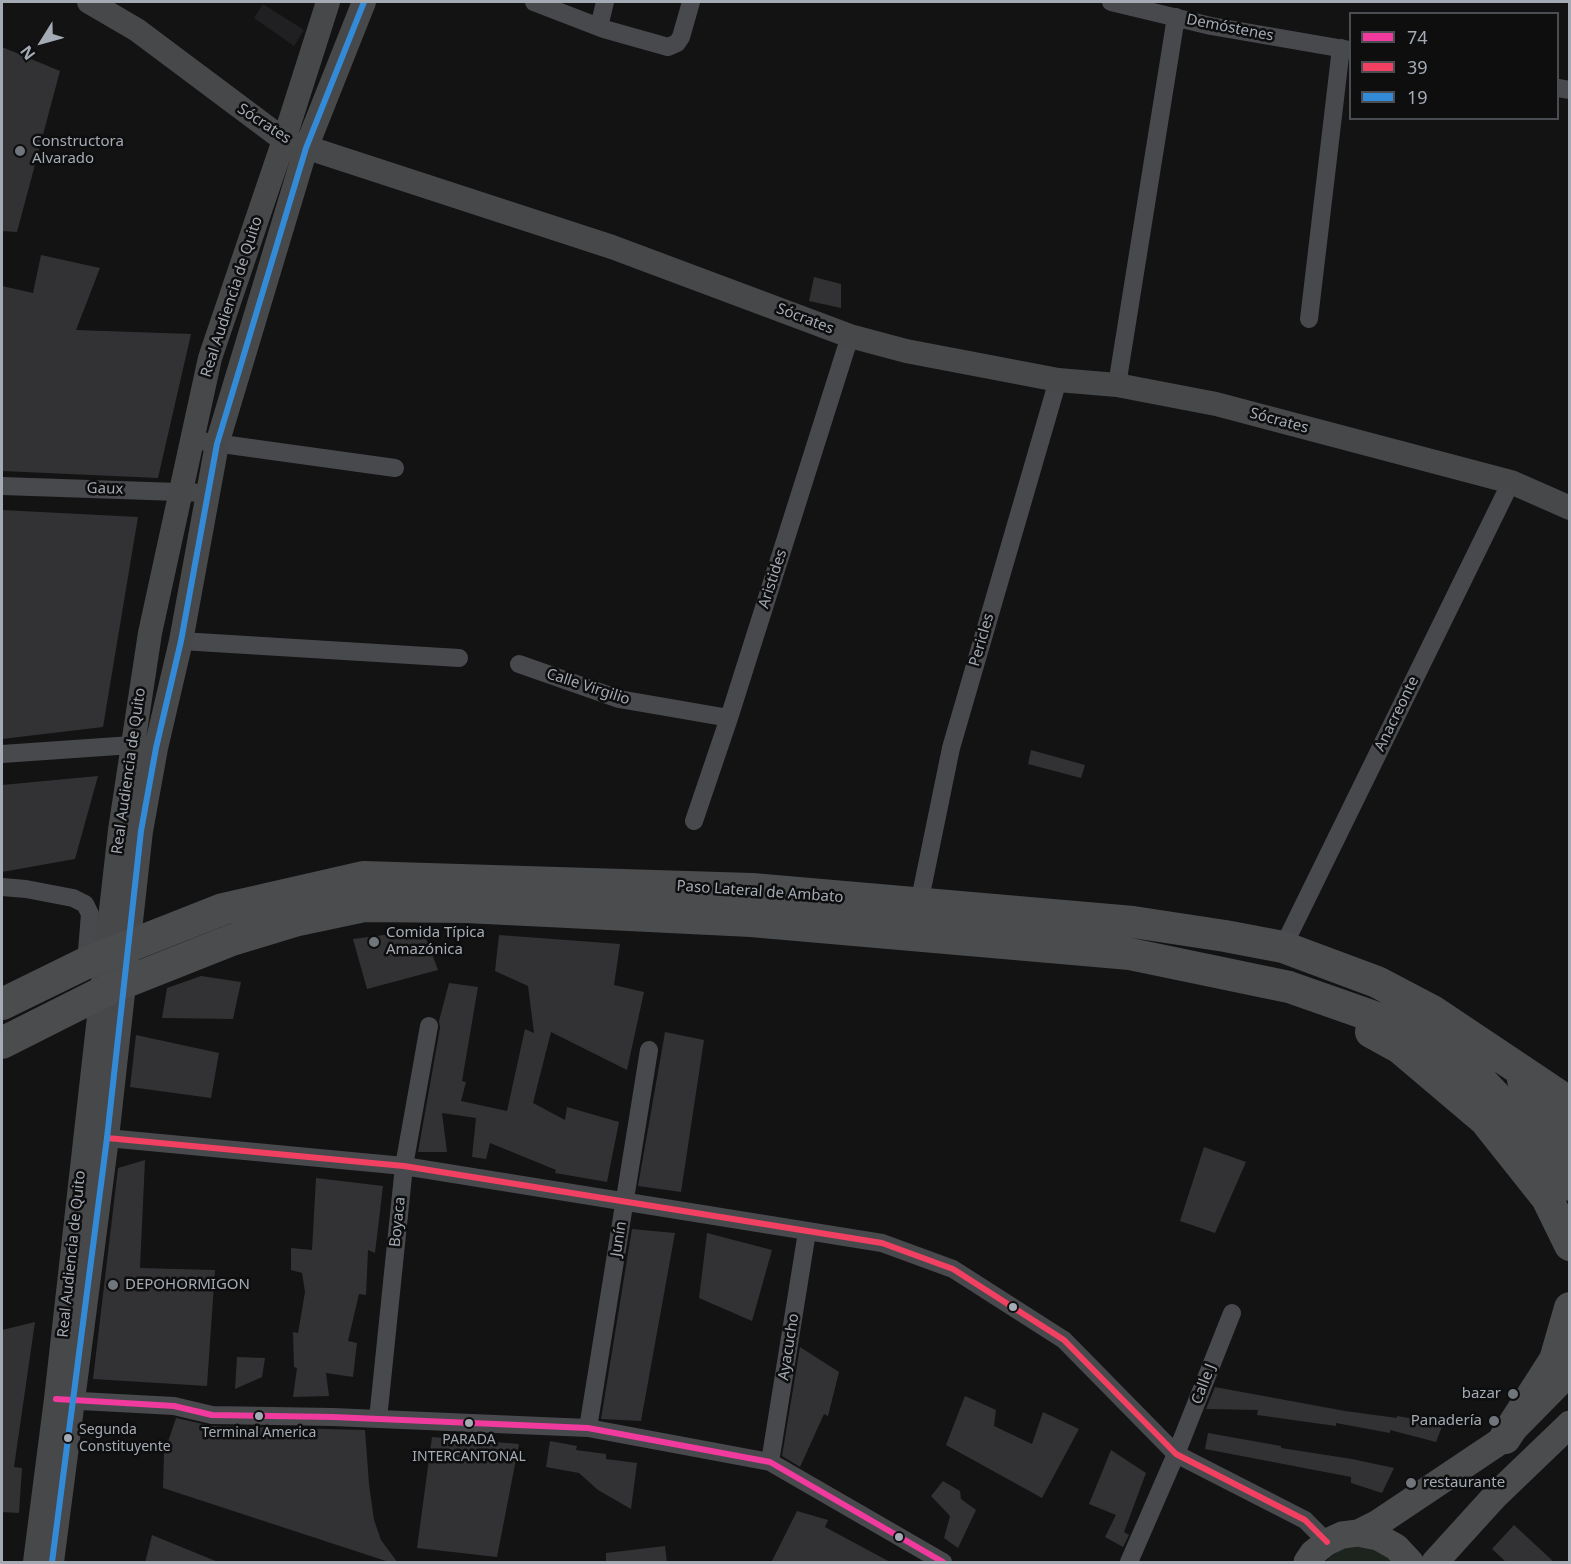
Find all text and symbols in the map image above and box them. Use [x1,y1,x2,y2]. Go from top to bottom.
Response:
street label: Demóstenes [1185,11,1275,45]
north arrow [12,12,72,72]
legend [1349,12,1559,120]
text: 74 [1407,25,1428,49]
text: N [15,41,40,65]
text: 39 [1407,55,1428,79]
text: 19 [1407,85,1428,109]
street label: Sócrates [234,100,294,148]
place label: Constructora Alvarado [32,133,124,168]
marker: Constructora Alvarado [13,144,27,158]
street label: Real Audiencia de Quito [197,214,267,380]
street label: Sócrates [774,300,836,338]
street label: Sócrates [1248,405,1310,437]
street label: Gaux [86,479,124,499]
street label: Aristides [755,547,791,611]
street label: Pericles [966,611,998,669]
street label: Calle Virgilio [544,665,632,709]
street label: Anacreonte [1371,674,1423,754]
street label: Real Audiencia de Quito [108,687,150,855]
street label: Paso Lateral de Ambato [676,877,844,907]
place label: Comida Típica Amazónica [386,924,485,959]
marker: Comida Típica Amazónica [367,935,381,949]
street label: Real Audiencia de Quito [54,1170,90,1338]
street label: Boyaca [386,1196,410,1248]
street label: Junín [607,1220,631,1258]
place label: DEPOHORMIGON [125,1276,250,1294]
marker: DEPOHORMIGON [106,1278,120,1292]
unlabelled marker [1007,1301,1019,1313]
street label: Ayacucho [775,1312,803,1382]
street label: Calle J [1188,1361,1220,1407]
place label: bazar [1462,1385,1501,1403]
marker: bazar [1506,1387,1520,1401]
marker: Terminal America [253,1410,265,1422]
place label: Panadería [1411,1412,1482,1430]
marker: Panadería [1487,1414,1501,1428]
marker: PARADA INTERCANTONAL [463,1417,475,1429]
place label: Segunda Constituyente [79,1422,171,1454]
place label: Terminal America [202,1425,316,1441]
marker: Segunda Constituyente [62,1432,74,1444]
place label: PARADA INTERCANTONAL [412,1432,526,1464]
place label: restaurante [1423,1474,1505,1492]
marker: restaurante [1404,1476,1418,1490]
unlabelled marker [893,1531,905,1543]

